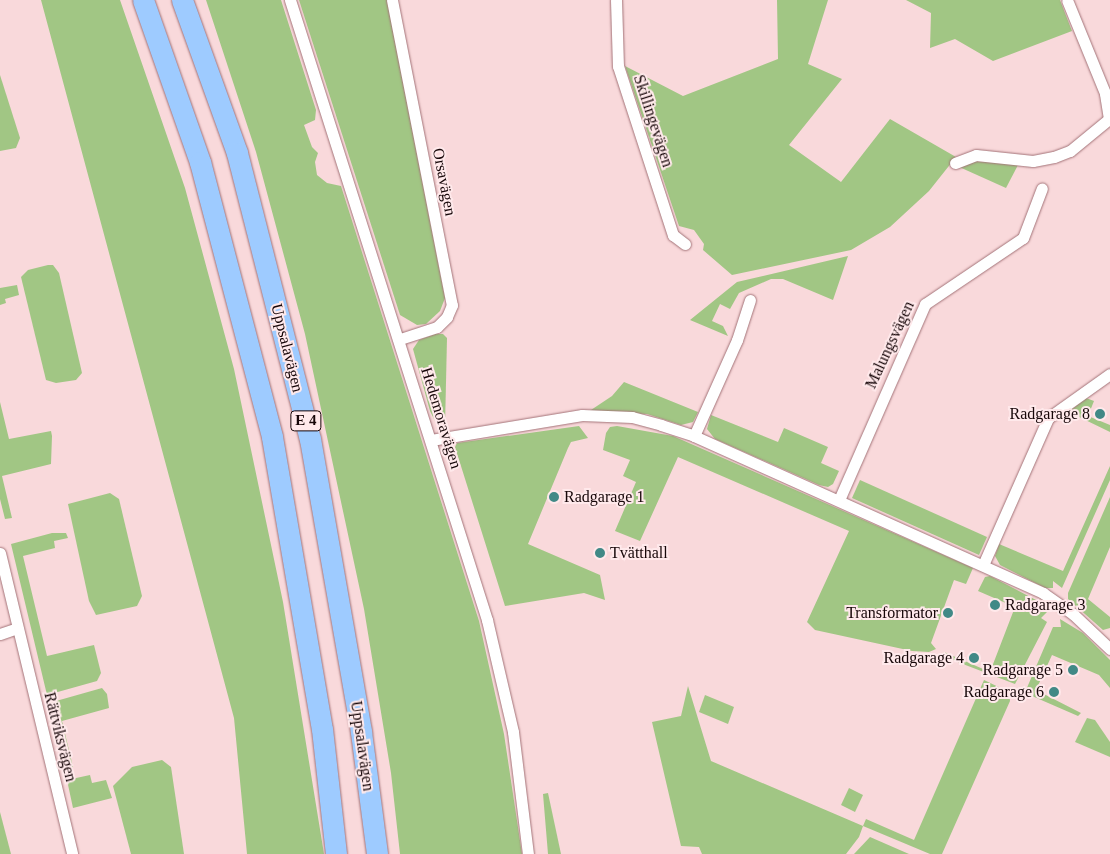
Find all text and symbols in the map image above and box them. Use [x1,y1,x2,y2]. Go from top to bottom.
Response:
street label: Skillingevägen [629,72,677,170]
street label: Orsavägen [428,147,460,217]
street label: Malungsvägen [861,298,919,392]
street label: Uppsalavägen [267,302,307,394]
street label: Hedemoravägen [416,365,466,471]
place label: Radgarage 8 [1010,404,1090,424]
road number: E 4 [290,408,322,434]
marker: Radgarage 8 [1094,408,1106,420]
place label: Radgarage 1 [564,487,644,507]
marker: Radgarage 1 [548,491,560,503]
place label: Tvätthall [610,543,668,563]
marker: Tvätthall [594,547,606,559]
place label: Radgarage 3 [1005,595,1085,615]
marker: Radgarage 3 [989,599,1001,611]
place label: Transformator [846,603,938,623]
marker: Transformator [942,607,954,619]
place label: Radgarage 4 [884,648,964,668]
marker: Radgarage 4 [968,652,980,664]
place label: Radgarage 5 [983,660,1063,680]
marker: Radgarage 5 [1067,664,1079,676]
place label: Radgarage 6 [964,682,1044,702]
marker: Radgarage 6 [1048,686,1060,698]
street label: Rättviksvägen [40,690,80,784]
street label: Uppsalavägen [346,700,378,792]

